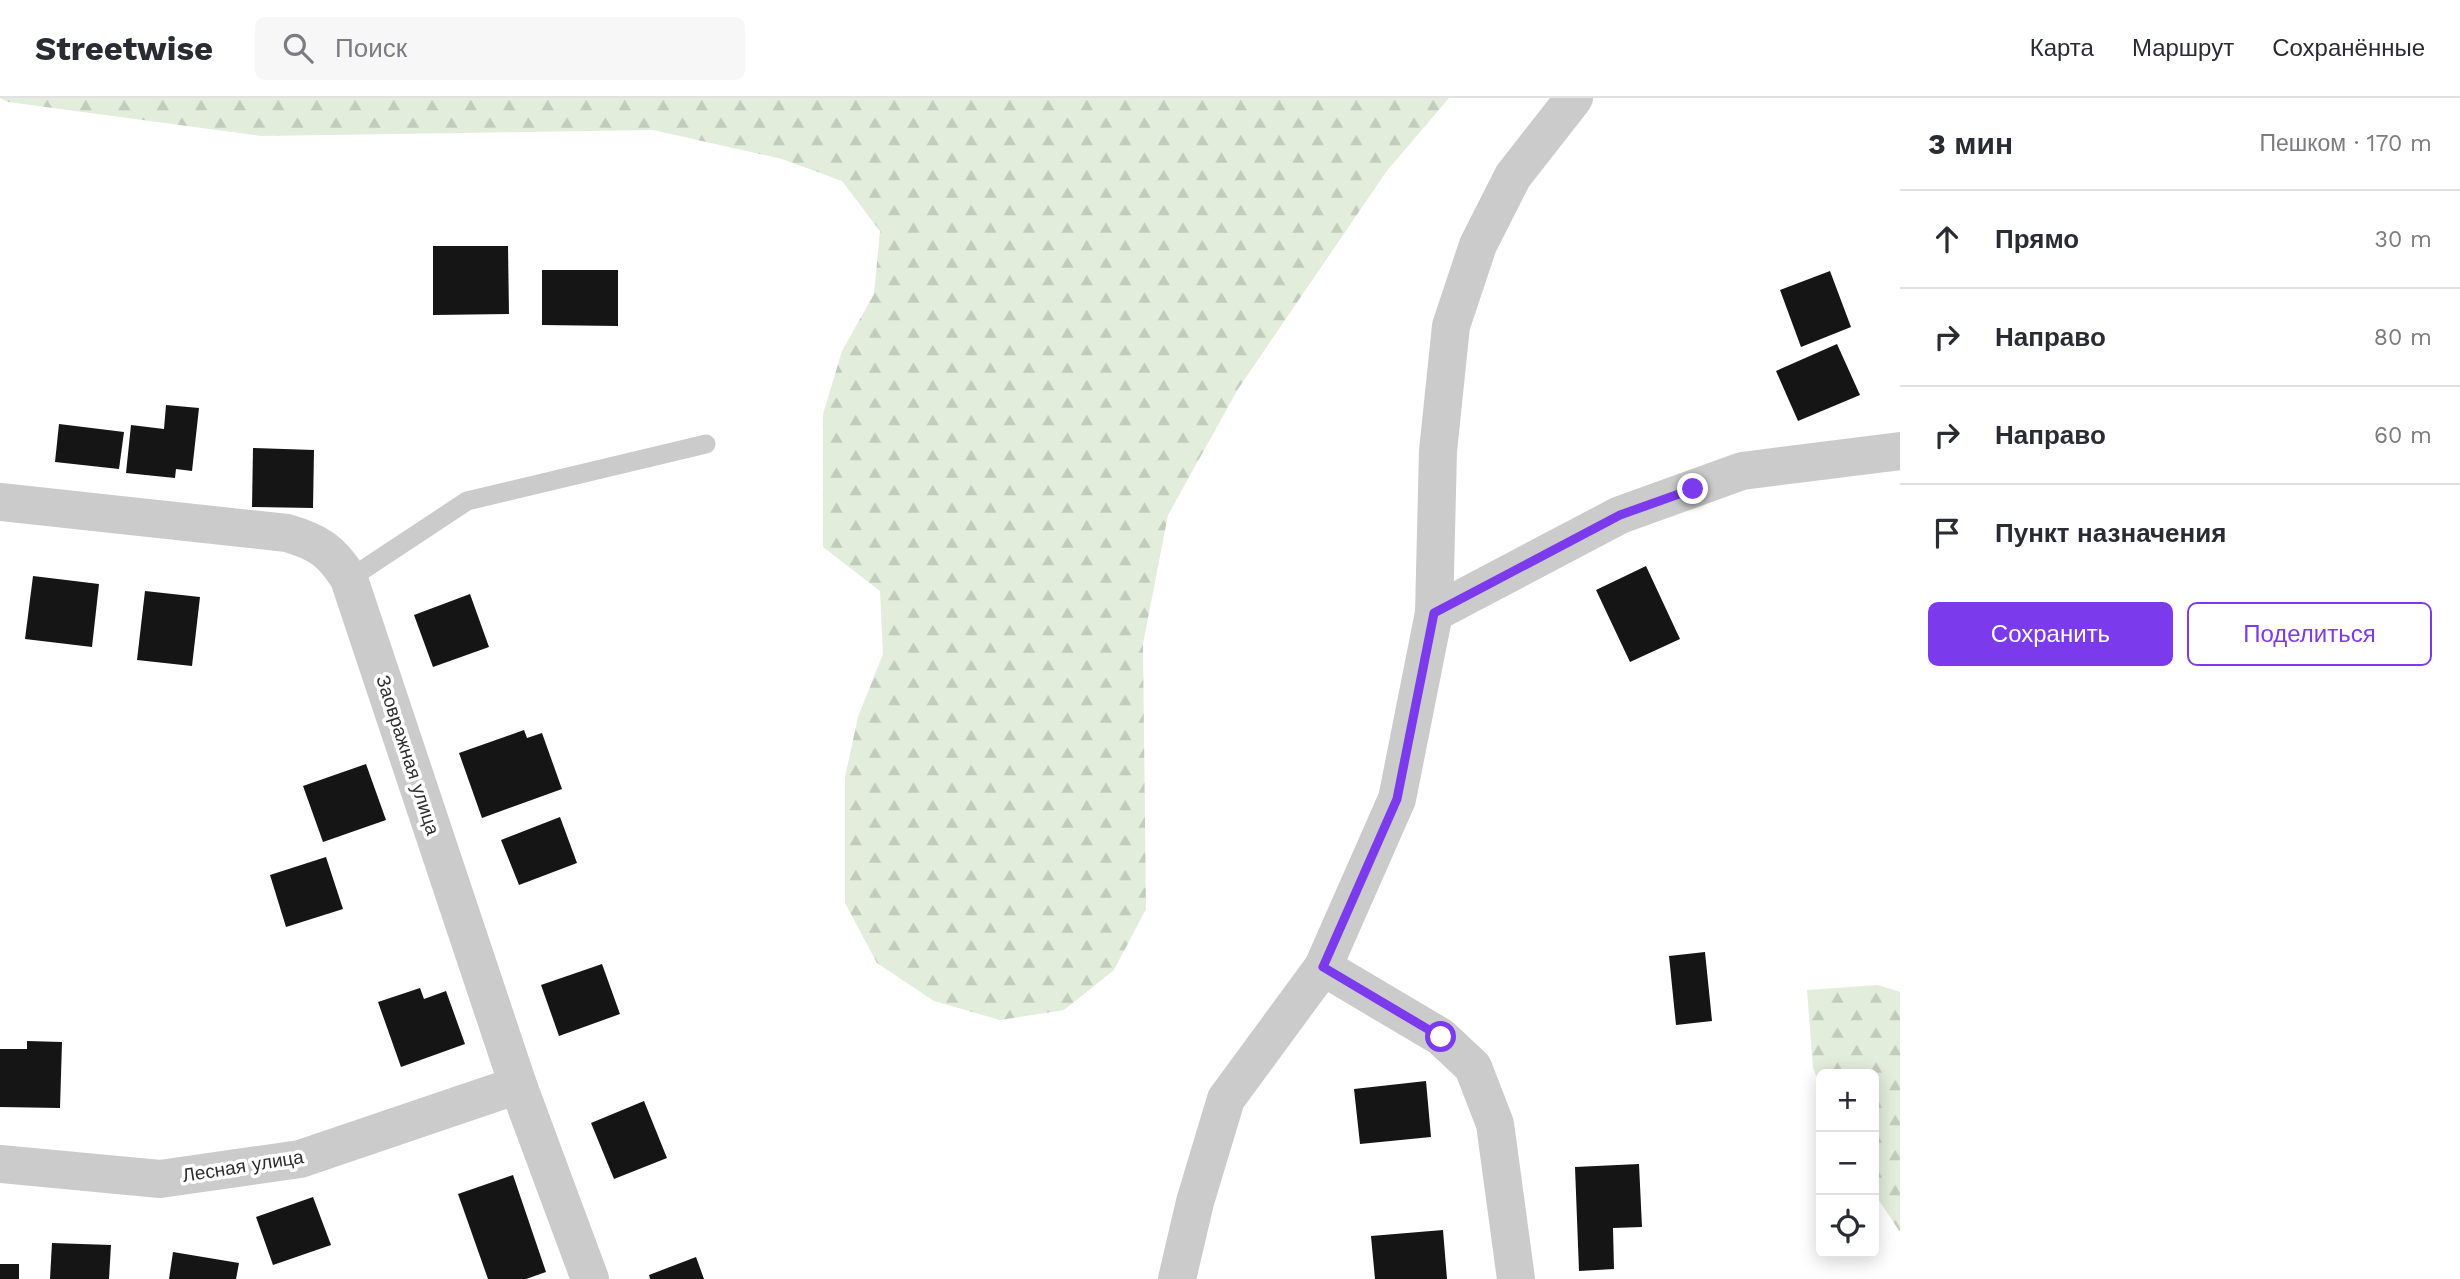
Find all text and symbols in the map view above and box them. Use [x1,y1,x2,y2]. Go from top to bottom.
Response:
search box [255,17,745,80]
text: Streetwise [35,29,213,68]
icon: search [279,29,317,67]
text: Поиск [335,33,407,63]
text: Карта [2030,34,2094,62]
text: Маршрут [2132,34,2234,62]
text: Сохранённые [2272,34,2425,62]
text: 3 мин [1928,126,2013,161]
text: Пешком · 170 m [2259,130,2432,157]
icon: ahead [1928,220,1966,258]
text: Прямо [1995,224,2079,254]
text: 30 m [2375,226,2432,253]
icon: right [1928,318,1966,356]
text: Направо [1995,322,2106,352]
text: 80 m [2374,324,2432,351]
icon: right [1928,416,1966,454]
text: Направо [1995,420,2106,450]
text: 60 m [2374,422,2432,449]
route end [1677,473,1708,504]
icon: arrive [1928,514,1966,552]
text: Пункт назначения [1995,518,2226,548]
button: Сохранить [1928,602,2173,666]
button: Поделиться [2187,602,2432,666]
street label: Заовражная улица [371,672,445,838]
route start [1425,1021,1456,1052]
map controls [1816,1069,1879,1258]
button: + [1816,1069,1879,1132]
button: − [1816,1132,1879,1195]
street label: Лесная улица [181,1145,306,1187]
button: locate [1816,1195,1879,1258]

